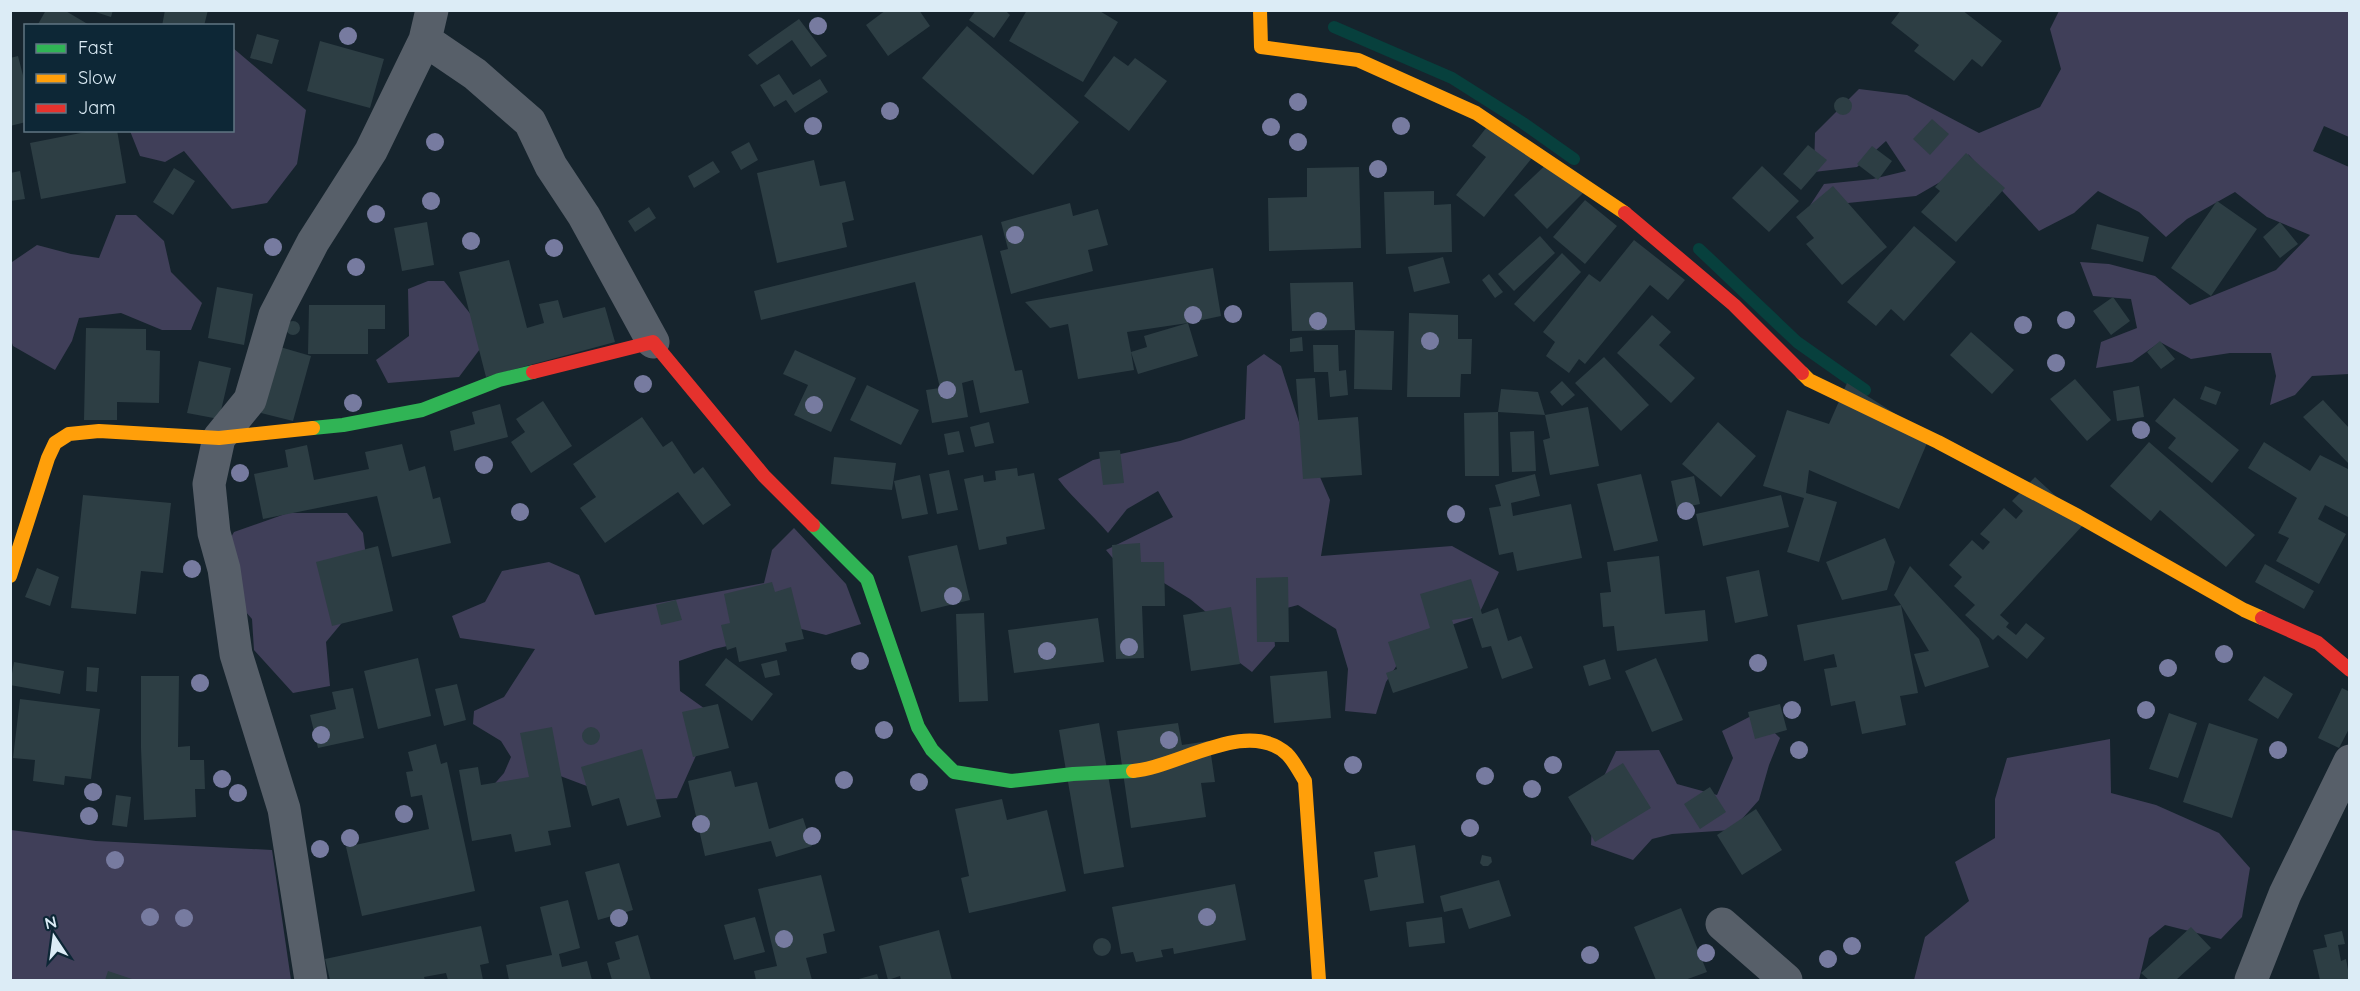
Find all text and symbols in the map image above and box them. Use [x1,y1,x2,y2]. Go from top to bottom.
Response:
legend [24,24,234,132]
text: Fast [78,36,113,59]
text: Slow [78,66,116,89]
text: Jam [78,96,116,119]
north arrow [24,907,84,967]
text: N [43,911,59,933]

